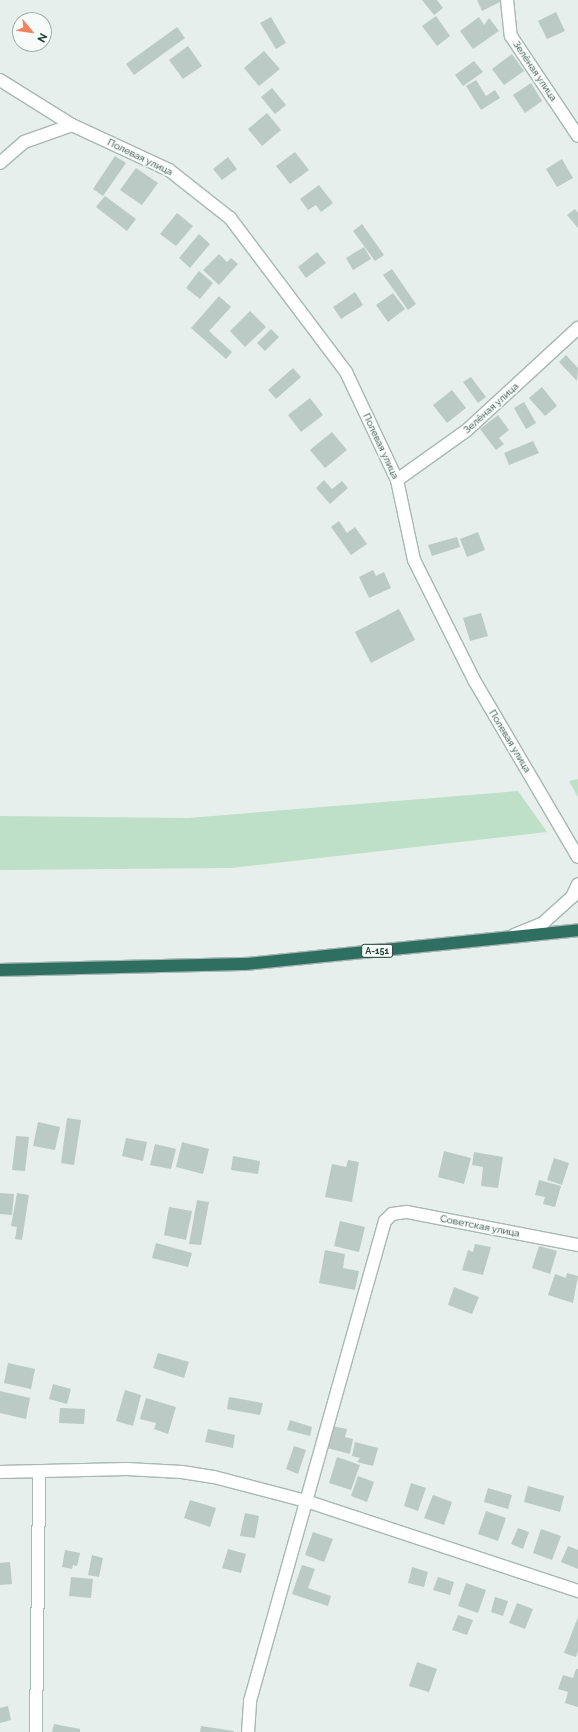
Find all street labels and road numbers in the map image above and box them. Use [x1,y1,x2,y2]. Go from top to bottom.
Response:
street label: Зелёная улица [510,39,560,103]
street label: Полевая улица [105,136,175,178]
street label: Зелёная улица [461,380,521,436]
street label: Полевая улица [360,411,402,481]
street label: Полевая улица [486,707,534,775]
road number: А-151 [361,944,393,958]
street label: Советская улица [439,1212,521,1240]

